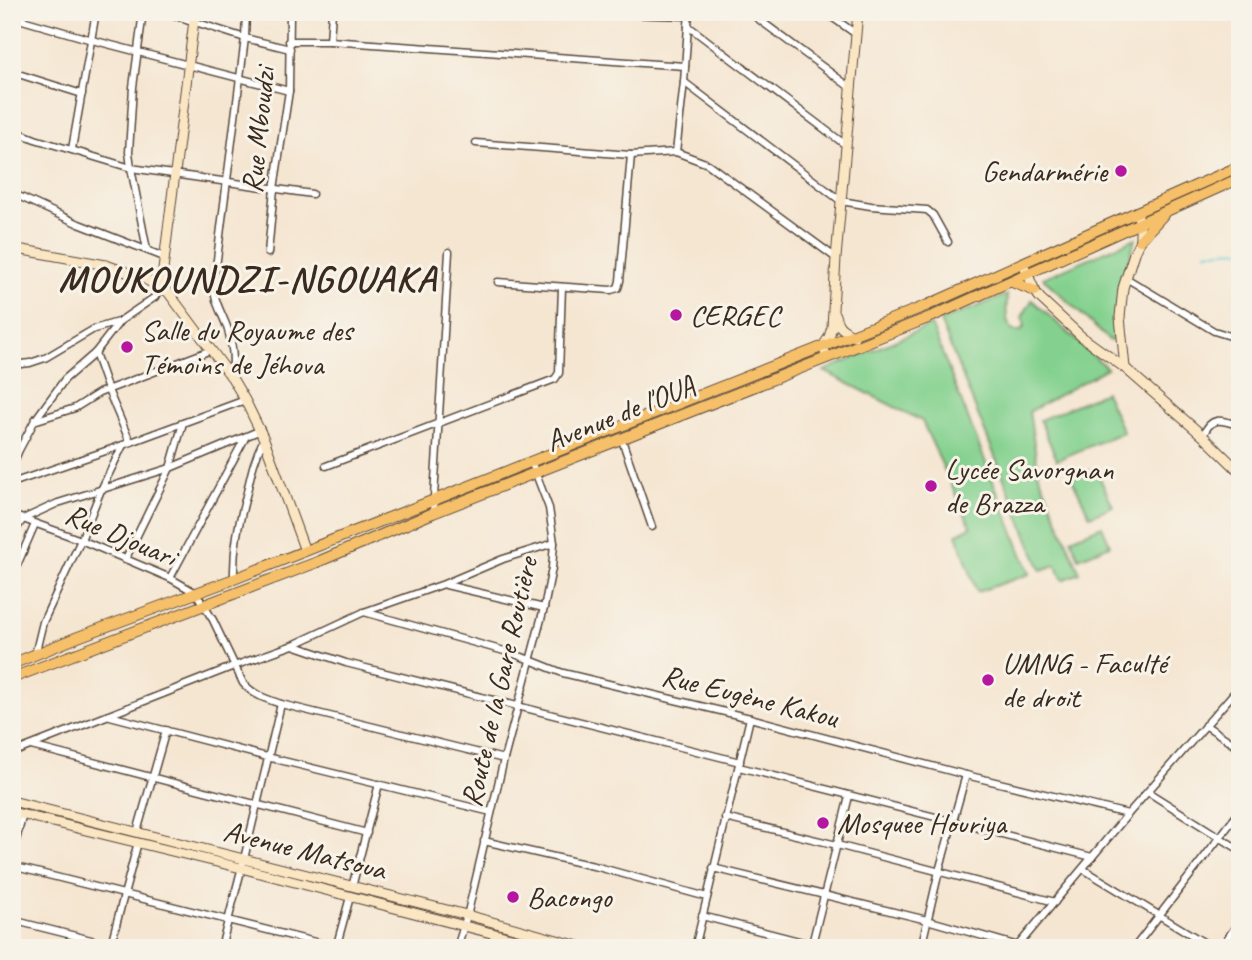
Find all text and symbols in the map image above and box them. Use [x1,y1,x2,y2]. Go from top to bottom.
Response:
street label: Rue Mboudzi [232,62,284,195]
place label: Gendarmérie [982,152,1109,190]
marker: Gendarmérie [1113,163,1129,179]
district label: MOUKOUNDZI-NGOUAKA [59,255,438,302]
place label: CERGEC [690,296,783,334]
marker: CERGEC [668,307,684,323]
place label: Salle du Royaume des Témoins de Jéhova [141,311,355,383]
marker: Salle du Royaume des Témoins de Jéhova [119,339,135,355]
street label: Avenue de l'OUA [540,366,701,460]
place label: Lycée Savorgnan de Brazza [945,450,1114,522]
marker: Lycée Savorgnan de Brazza [923,478,939,494]
street label: Rue Djouari [60,495,185,577]
street label: Route de la Gare Routière [452,551,547,810]
place label: UMNG - Faculté de droit [1002,644,1171,716]
street label: Rue Eugène Kakou [658,656,844,737]
marker: UMNG - Faculté de droit [980,672,996,688]
place label: Mosquee Houriya [837,804,1008,842]
street label: Avenue Matsoua [220,811,392,889]
marker: Mosquee Houriya [815,815,831,831]
place label: Bacongo [527,878,613,916]
marker: Bacongo [505,889,521,905]

